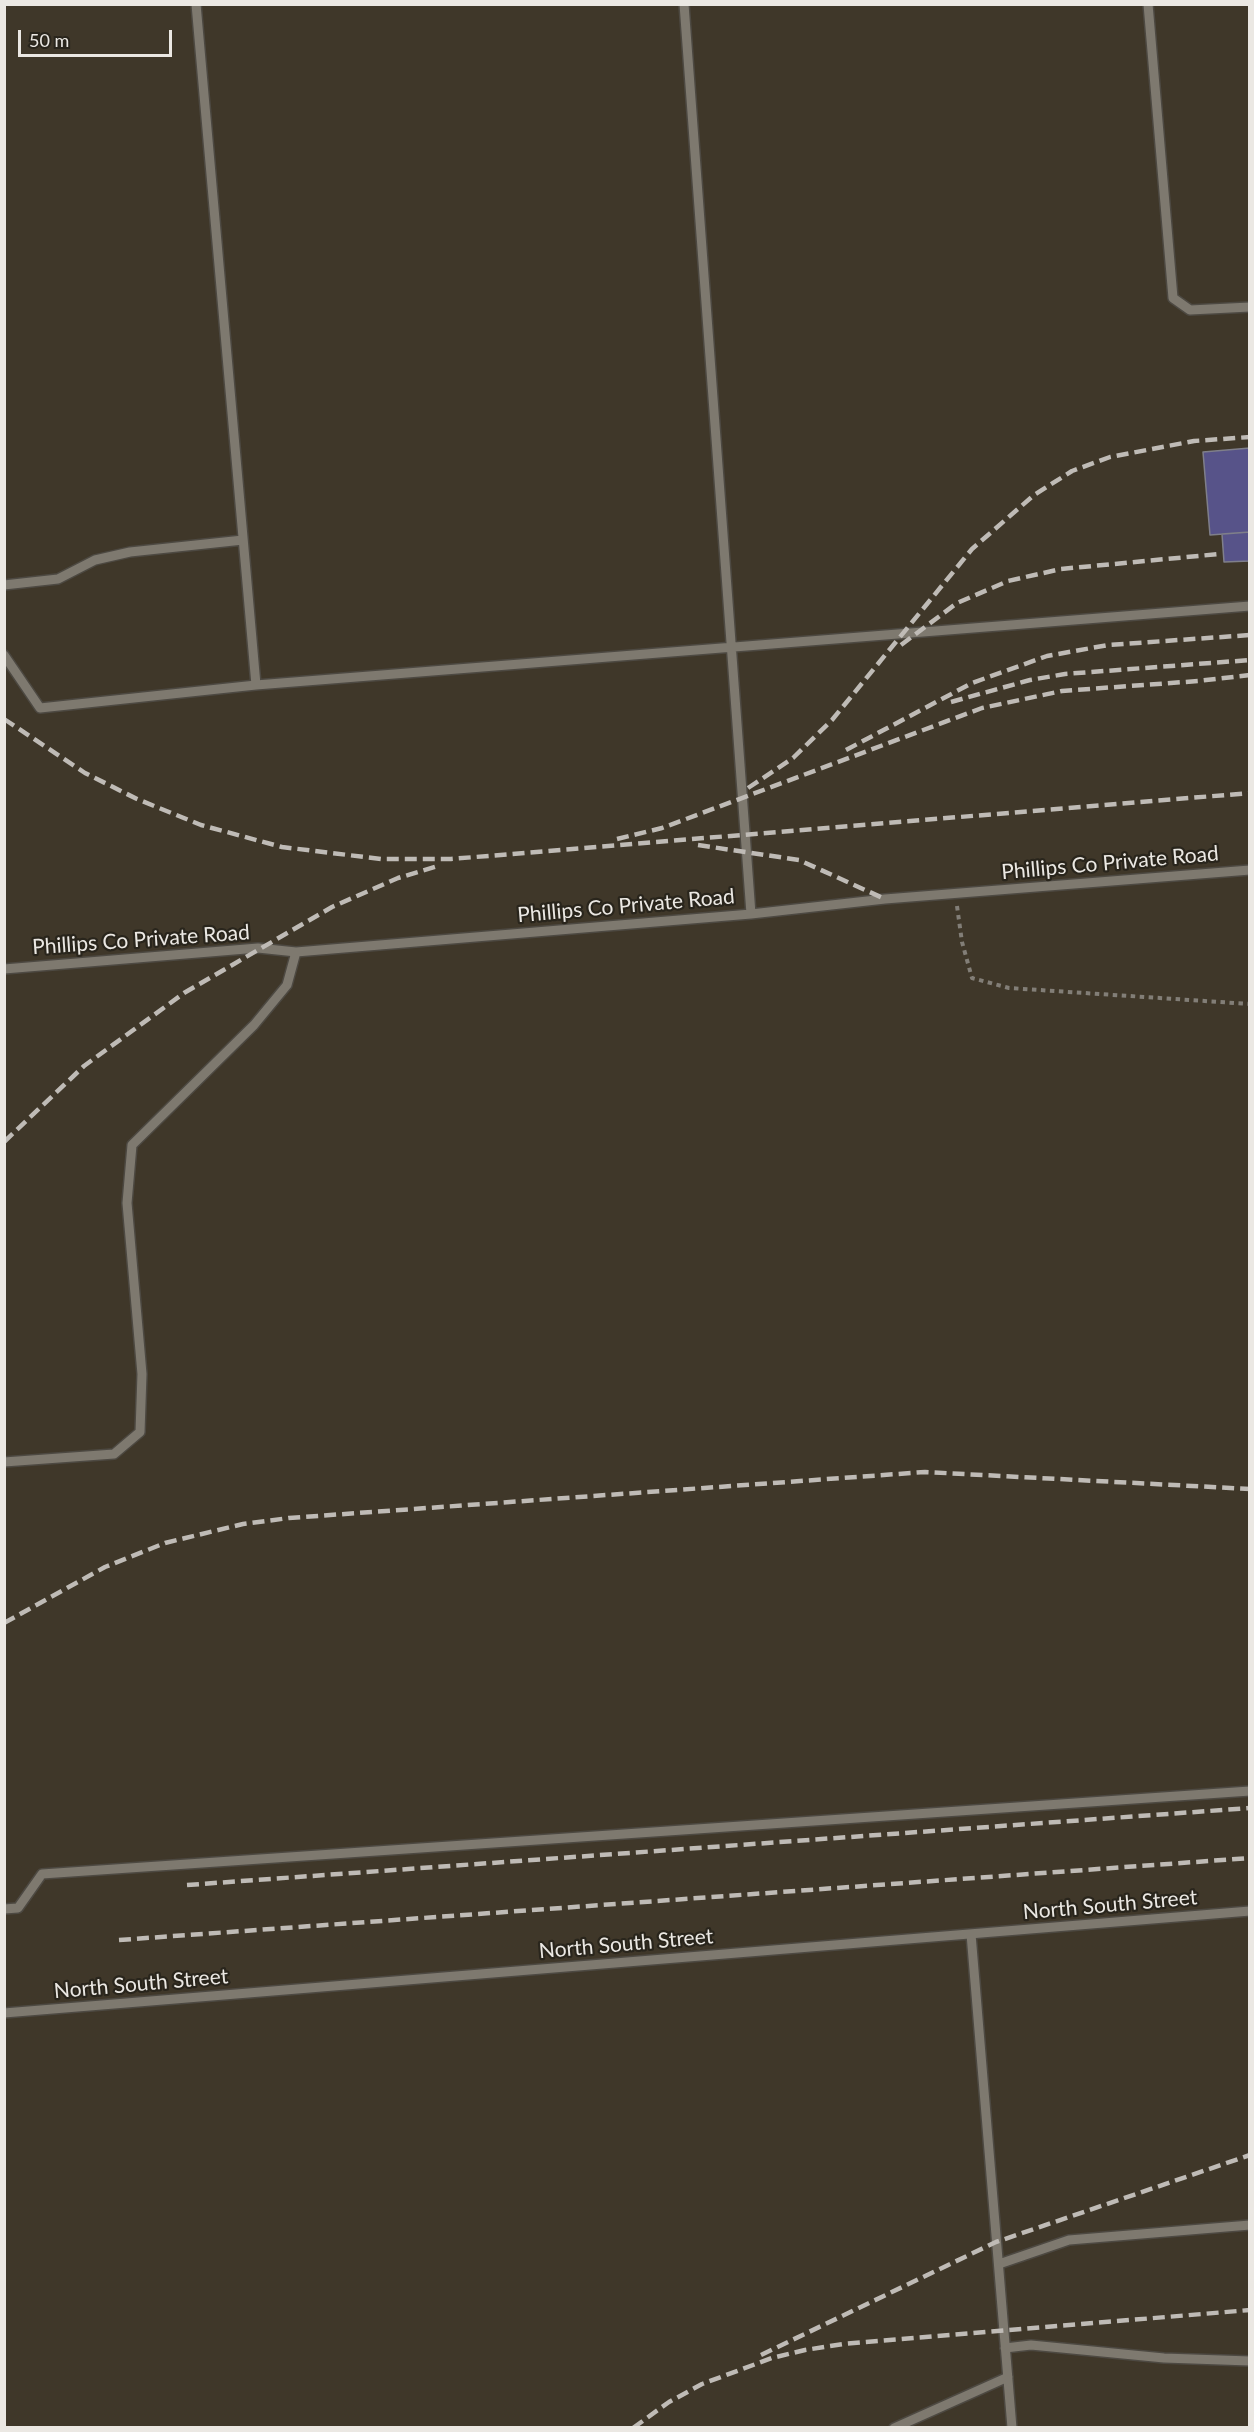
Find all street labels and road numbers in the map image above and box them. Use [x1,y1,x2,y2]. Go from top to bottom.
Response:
street label: Phillips Co Private Road [1000,841,1220,885]
street label: Phillips Co Private Road [516,884,736,928]
street label: Phillips Co Private Road [31,920,251,960]
street label: North South Street [1022,1885,1198,1925]
street label: North South Street [538,1924,714,1964]
street label: North South Street [53,1964,229,2004]

